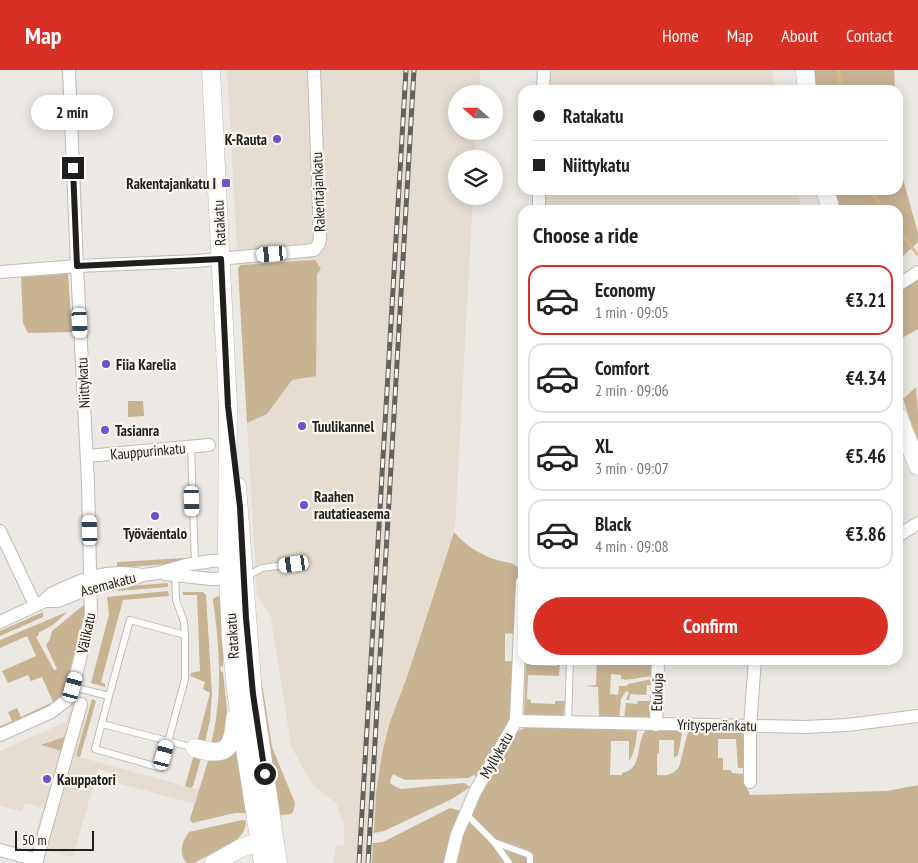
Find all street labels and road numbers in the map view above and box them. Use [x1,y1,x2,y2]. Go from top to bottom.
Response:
street label: Rakentajankatu [307,152,329,232]
street label: Ratakatu [208,200,230,246]
street label: Niittykatu [72,357,94,409]
street label: Kauppurinkatu [110,438,186,464]
street label: Asemakatu [78,567,138,601]
street label: Välikatu [72,611,100,656]
street label: Ratakatu [221,613,243,659]
street label: Etukuja [647,672,667,712]
street label: Yritysperänkatu [677,715,757,735]
street label: Myllykatu [475,728,517,782]

